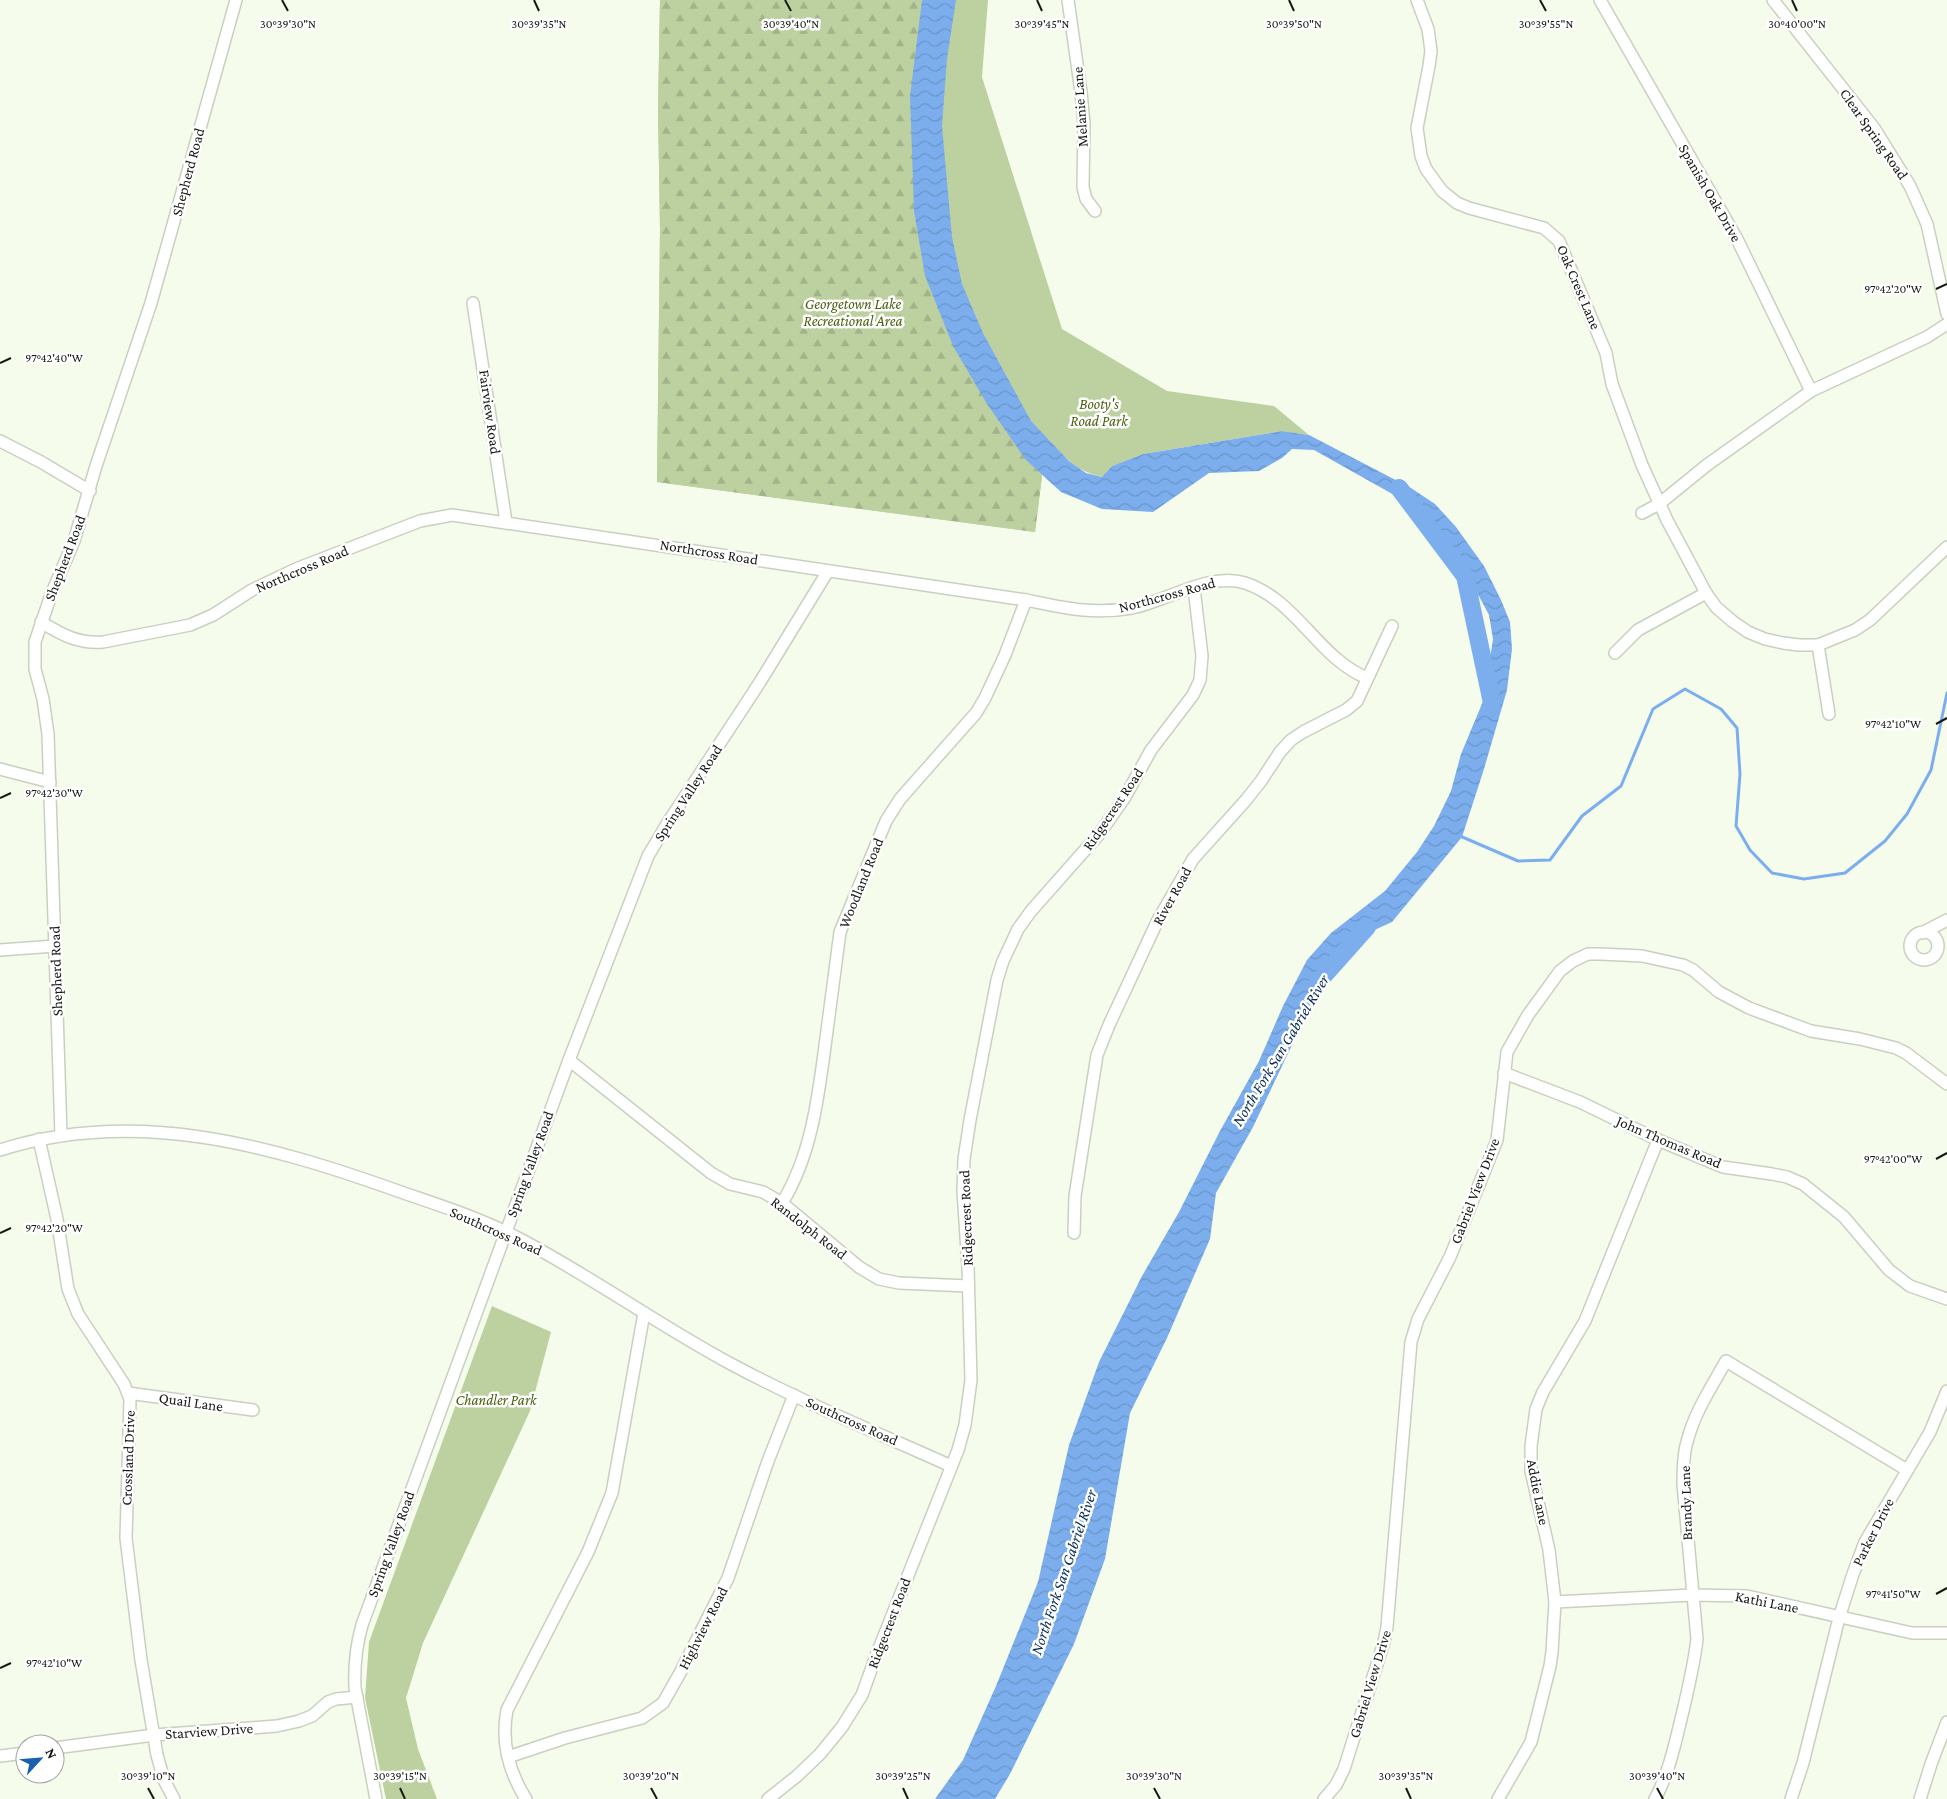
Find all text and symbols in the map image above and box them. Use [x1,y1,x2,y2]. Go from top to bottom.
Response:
text: 30°39'30"N [260,17,316,31]
text: 30°39'35"N [511,17,567,31]
text: 30°39'40"N [763,17,819,31]
text: 30°39'45"N [1014,17,1070,31]
text: 30°39'50"N [1266,17,1322,31]
text: 30°39'55"N [1519,17,1573,31]
text: 30°40'00"N [1768,17,1826,31]
street label: Melanie Lane [1069,66,1091,148]
street label: Clear Spring Road [1836,86,1911,183]
street label: Shepherd Road [169,126,208,218]
street label: Spanish Oak Drive [1675,141,1745,246]
street label: Oak Crest Lane [1554,242,1604,332]
text: 97°42'20"W [1864,282,1922,296]
park label: Georgetown Lake Recreational Area [804,296,903,329]
text: 97°42'40"W [25,351,83,365]
street label: Fairview Road [476,369,504,455]
park label: Booty's Road Park [1070,396,1129,429]
street label: Shepherd Road [41,513,90,603]
street label: Northcross Road [659,536,759,568]
street label: Northcross Road [253,542,351,596]
street label: Northcross Road [1117,574,1217,616]
text: 97°42'10"W [1865,717,1921,731]
street label: Spring Valley Road [651,742,726,845]
street label: Ridgecrest Road [1080,765,1147,854]
text: 97°42'30"W [25,786,83,800]
street label: Woodland Road [836,835,886,930]
street label: River Road [1149,864,1195,928]
street label: Shepherd Road [46,925,67,1016]
water label: North Fork San Gabriel River [1229,971,1333,1129]
street label: Spring Valley Road [503,1109,558,1220]
street label: John Thomas Road [1612,1112,1724,1172]
street label: Gabriel View Drive [1447,1135,1503,1246]
text: 97°42'00"W [1864,1152,1922,1166]
street label: Ridgecrest Road [956,1170,977,1266]
street label: Randolph Road [767,1193,850,1263]
street label: Southcross Road [447,1204,545,1259]
text: 97°42'20"W [25,1221,83,1235]
street label: Quail Lane [158,1390,225,1414]
park label: Chandler Park [455,1392,538,1408]
street label: Southcross Road [803,1394,901,1449]
street label: Crossland Drive [118,1410,138,1506]
street label: Addie Lane [1524,1458,1552,1527]
street label: Brandy Lane [1677,1465,1696,1541]
water label: North Fork San Gabriel River [1027,1487,1100,1657]
street label: Spring Valley Road [364,1489,419,1600]
street label: Parker Drive [1849,1495,1897,1569]
street label: Ridgecrest Road [864,1575,915,1671]
street label: Highview Road [675,1584,732,1673]
text: 97°41'50"W [1865,1587,1921,1601]
street label: Kathi Lane [1734,1588,1800,1616]
street label: Gabriel View Drive [1346,1628,1394,1740]
text: 97°42'10"W [26,1656,82,1670]
street label: Starview Drive [164,1720,254,1742]
north arrow [15,1734,65,1784]
text: N [42,1746,61,1762]
text: 30°39'10"N [121,1769,175,1783]
text: 30°39'15"N [373,1769,427,1783]
text: 30°39'20"N [623,1769,679,1783]
text: 30°39'25"N [875,1769,931,1783]
text: 30°39'30"N [1126,1769,1182,1783]
text: 30°39'35"N [1378,1769,1434,1783]
text: 30°39'40"N [1629,1769,1685,1783]

